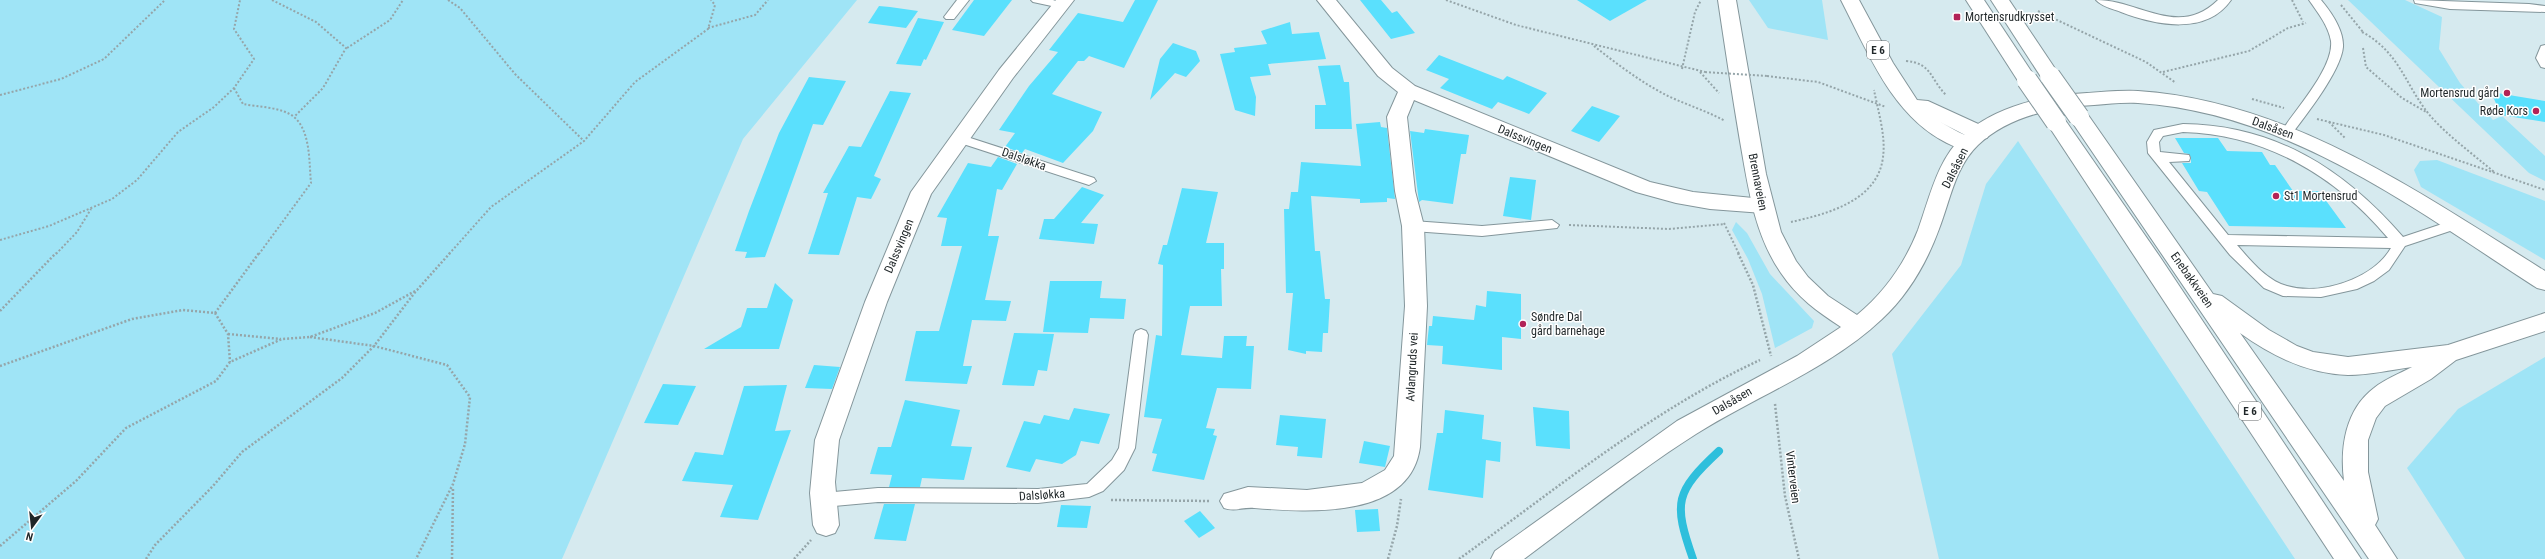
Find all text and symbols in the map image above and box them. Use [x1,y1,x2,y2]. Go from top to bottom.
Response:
place label: Mortensrudkrysset [1965,10,2055,24]
marker: Mortensrudkrysset [1952,12,1962,22]
road number: E 6 [1867,41,1889,59]
place label: Mortensrud gård [2420,86,2499,100]
marker: Mortensrud gård [2502,88,2512,98]
place label: Røde Kors [2480,104,2528,118]
marker: Røde Kors [2531,106,2541,116]
street label: Dalsåsen [2250,114,2296,142]
street label: Dalssvingen [1496,122,1554,156]
street label: Dalsløkka [1000,145,1048,173]
street label: Dalsåsen [1939,145,1971,191]
street label: Brennaveien [1746,152,1770,212]
place label: St1 Mortensrud [2284,189,2357,203]
marker: St1 Mortensrud [2271,191,2281,201]
street label: Dalssvingen [881,217,917,275]
street label: Enebakkveien [2168,249,2216,311]
place label: Søndre Dal gård barnehage [1531,310,1605,338]
marker: Søndre Dal gård barnehage [1518,319,1528,329]
street label: Avlangruds vei [1403,332,1421,402]
street label: Dalsåsen [1710,384,1754,418]
road number: E 6 [2239,402,2261,420]
street label: Vinterveien [1783,450,1803,504]
street label: Dalsløkka [1019,486,1066,504]
north arrow [12,507,52,547]
text: N [24,529,34,543]

